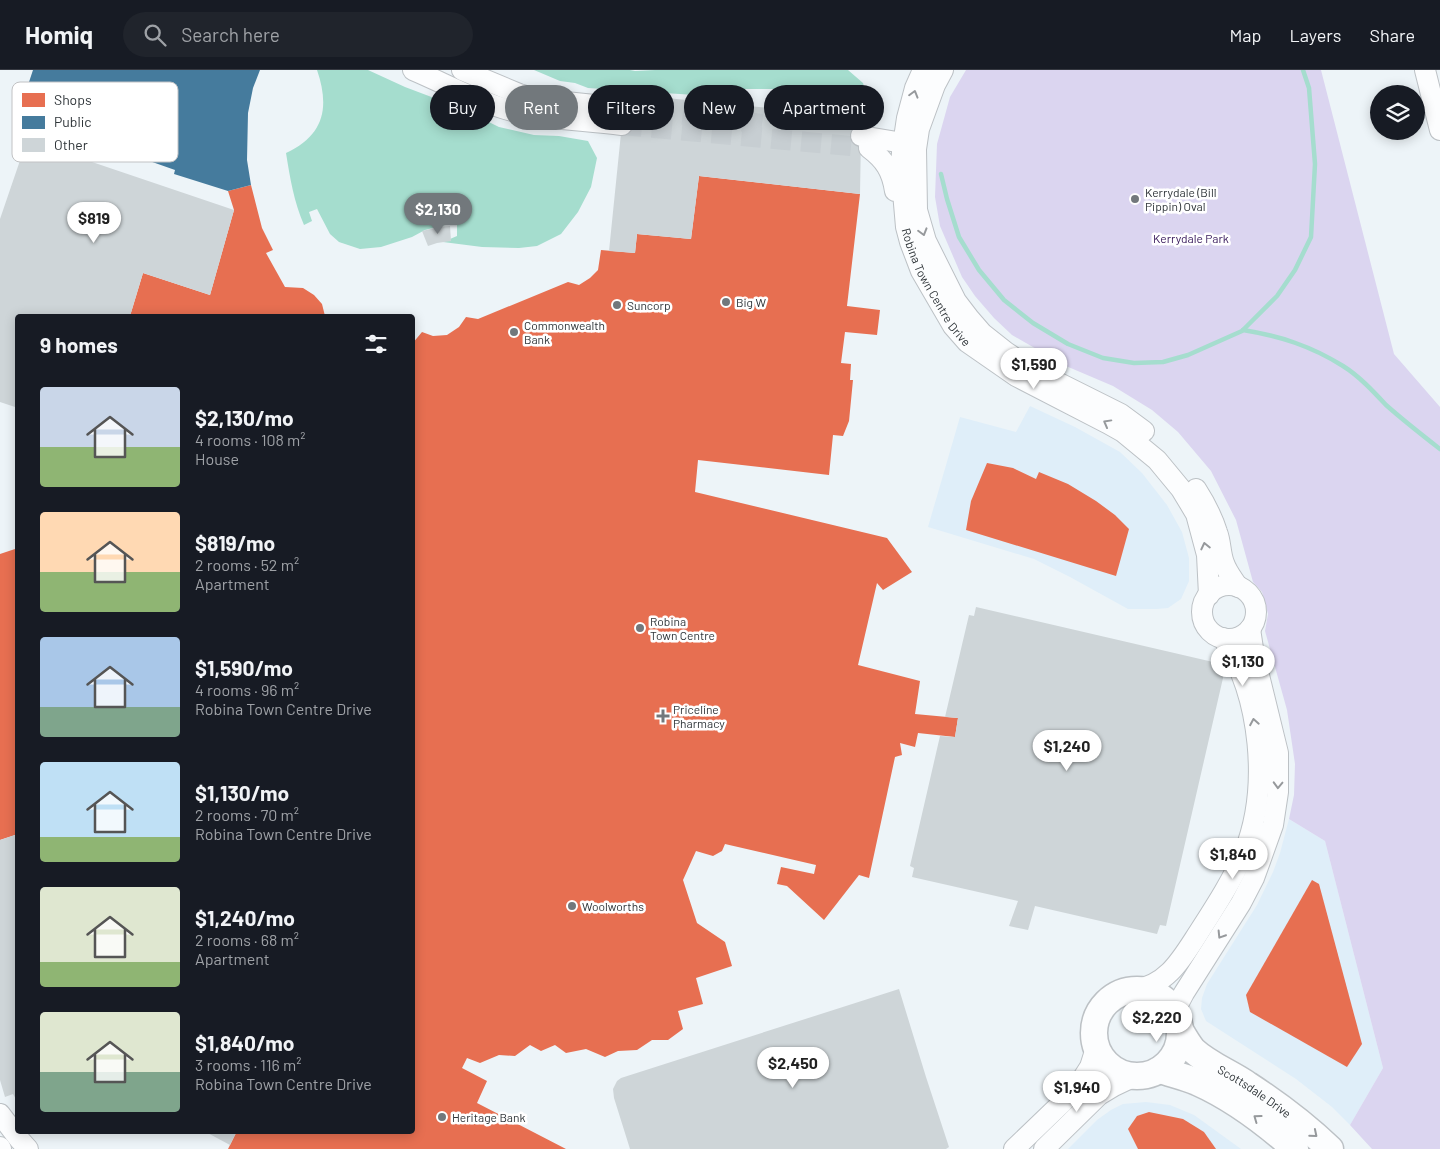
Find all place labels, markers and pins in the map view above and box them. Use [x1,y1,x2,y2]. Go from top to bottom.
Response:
place label: Kerrydale (Bill Pippin) Oval [1145,185,1216,213]
pin: $2,130 [397,192,479,235]
marker: Kerrydale (Bill Pippin) Oval [1129,193,1141,205]
pin: $819 [64,202,124,244]
place label: Big W [736,295,766,309]
marker: Big W [720,296,732,308]
place label: Suncorp [627,298,671,312]
marker: Suncorp [611,299,623,311]
place label: Commonwealth Bank [524,318,605,346]
marker: Commonwealth Bank [508,326,520,338]
pin: $1,590 [993,348,1075,390]
place label: Robina Town Centre [650,614,715,642]
marker: Robina Town Centre [634,622,646,634]
pin: $1,130 [1202,644,1284,687]
place label: Priceline Pharmacy [673,702,725,730]
marker: Priceline Pharmacy [657,710,669,722]
pin: $1,240 [1026,730,1108,772]
pin: $1,840 [1192,838,1274,880]
place label: Woolworths [582,899,644,913]
marker: Woolworths [566,900,578,912]
pin: $2,220 [1116,1000,1198,1043]
pin: $2,450 [752,1046,834,1089]
pin: $1,940 [1036,1070,1118,1113]
place label: Heritage Bank [452,1110,525,1124]
marker: Heritage Bank [436,1111,448,1123]

